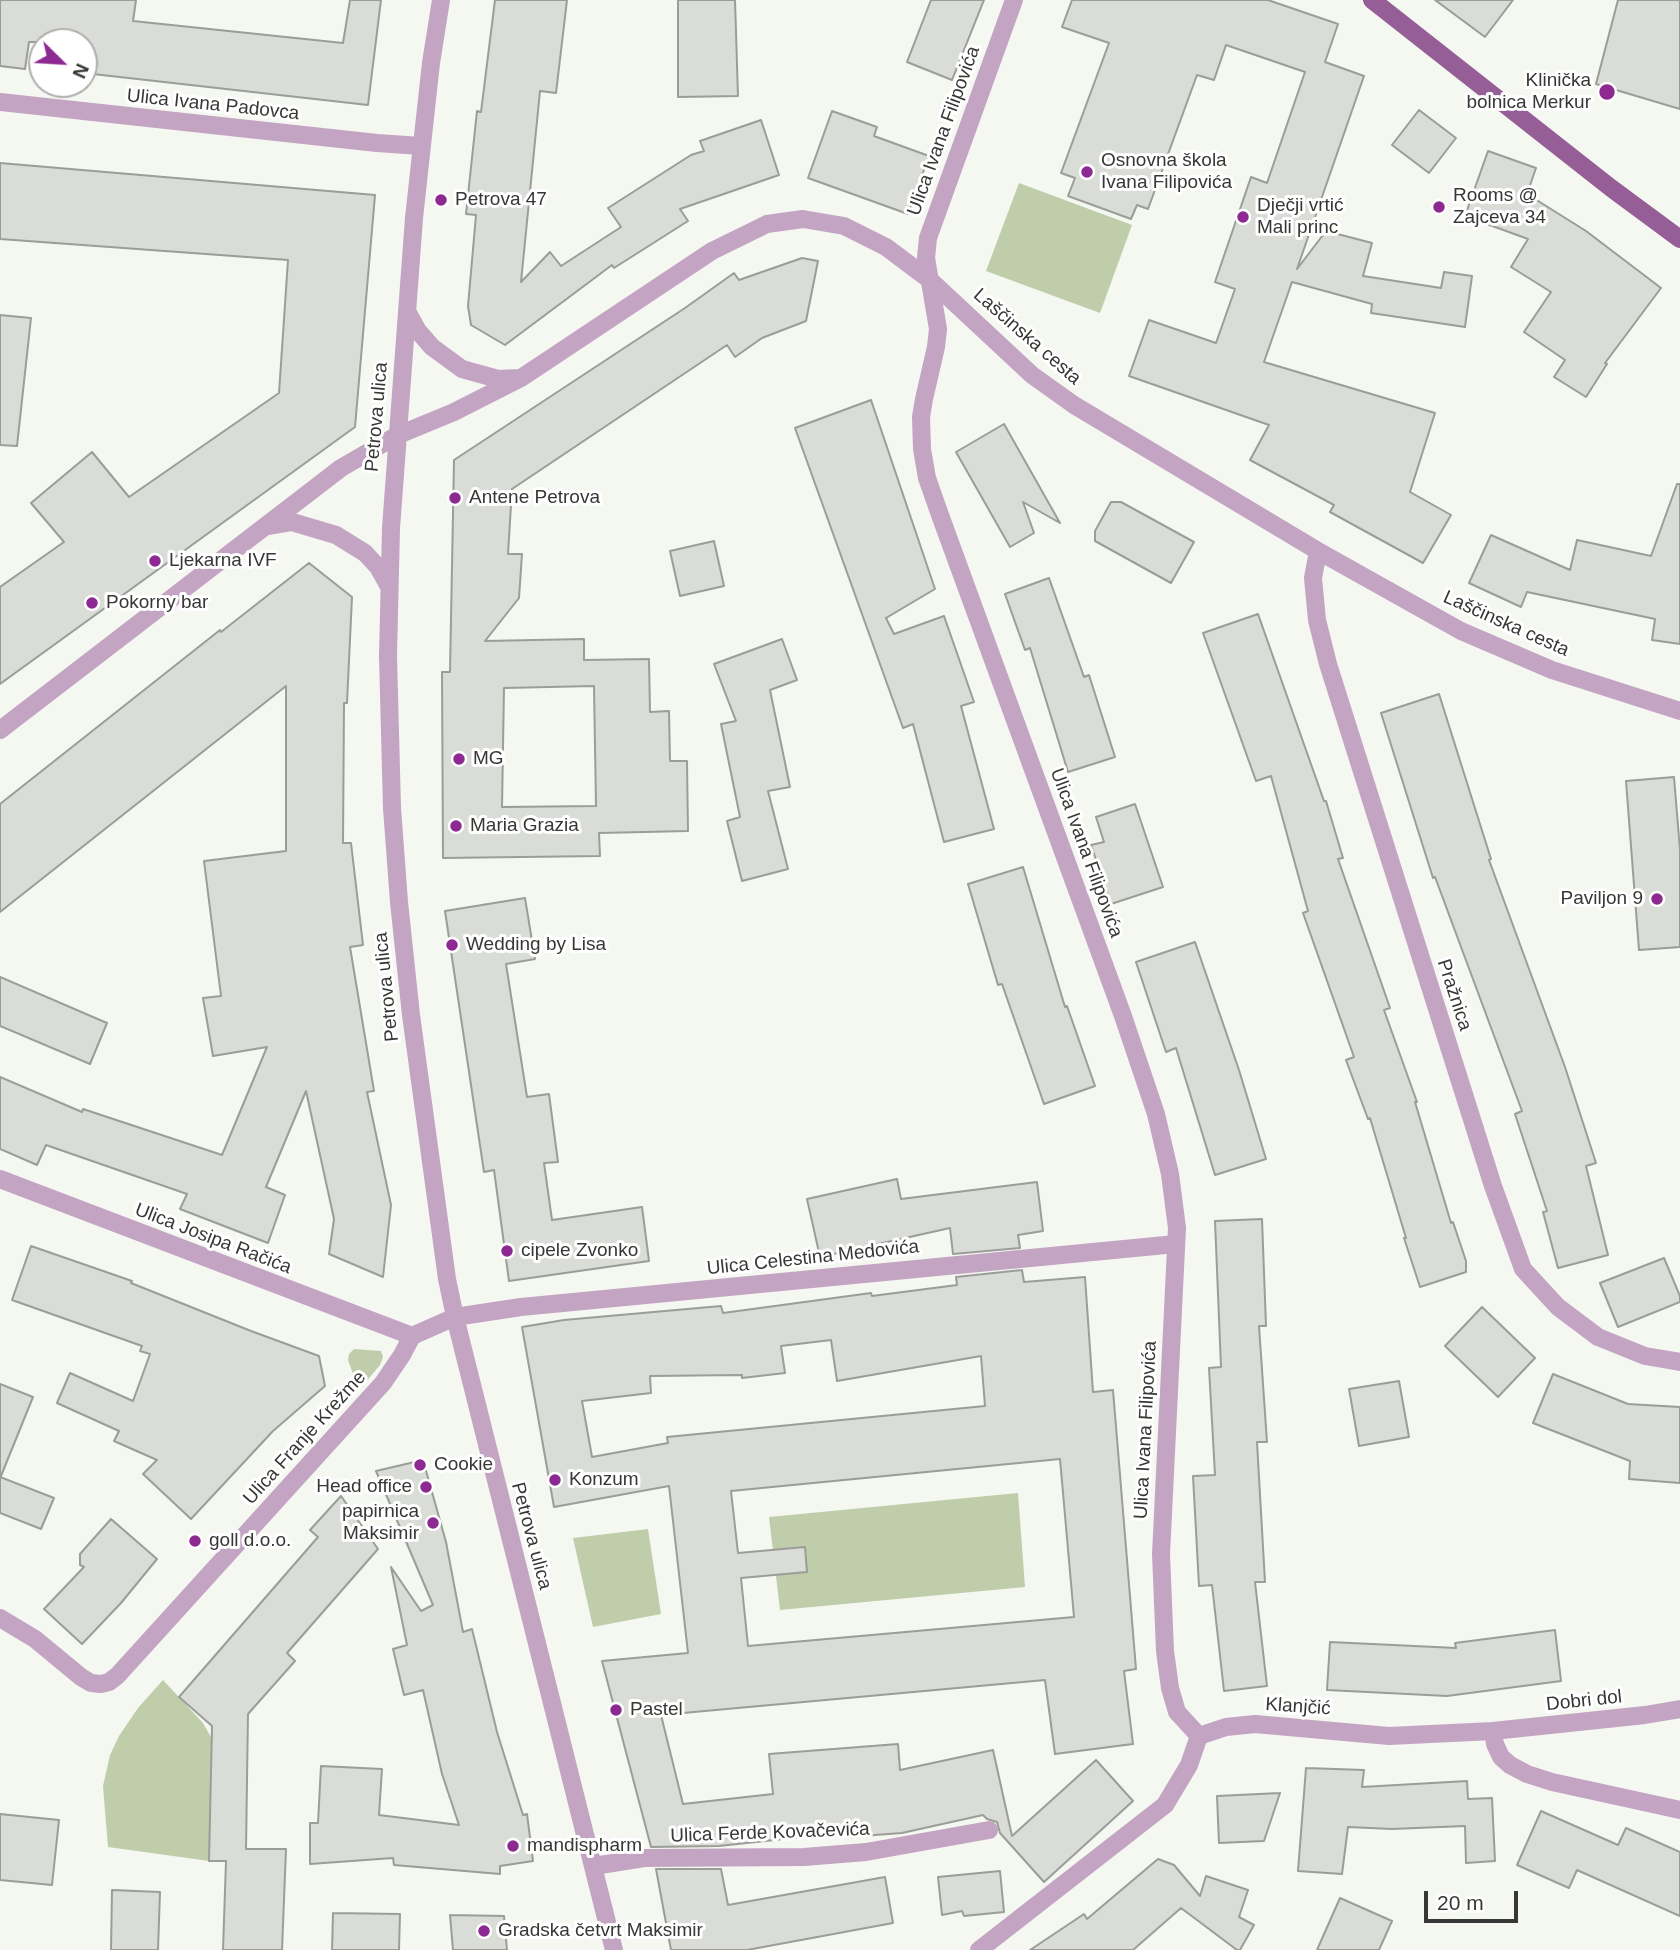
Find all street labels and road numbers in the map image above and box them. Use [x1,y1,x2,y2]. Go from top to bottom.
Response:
street label: Ulica Ivana Filipovića [903,43,985,219]
street label: Ulica Ivana Padovca [126,85,300,125]
street label: Laščinska cesta [969,284,1085,390]
street label: Petrova ulica [361,361,393,473]
street label: Laščinska cesta [1440,586,1572,662]
street label: Ulica Ivana Filipovića [1045,765,1127,941]
street label: Petrova ulica [370,931,404,1043]
street label: Pražnica [1432,956,1476,1034]
street label: Ulica Josipa Račića [132,1199,294,1279]
street label: Ulica Celestina Medovića [706,1236,920,1280]
street label: Ulica Ivana Filipovića [1130,1340,1162,1520]
street label: Ulica Franje Krežme [239,1366,371,1510]
street label: Petrova ulica [506,1480,556,1592]
street label: Dobri dol [1545,1686,1623,1716]
street label: Klanjčić [1265,1693,1331,1721]
street label: Ulica Ferde Kovačevića [670,1818,870,1848]

